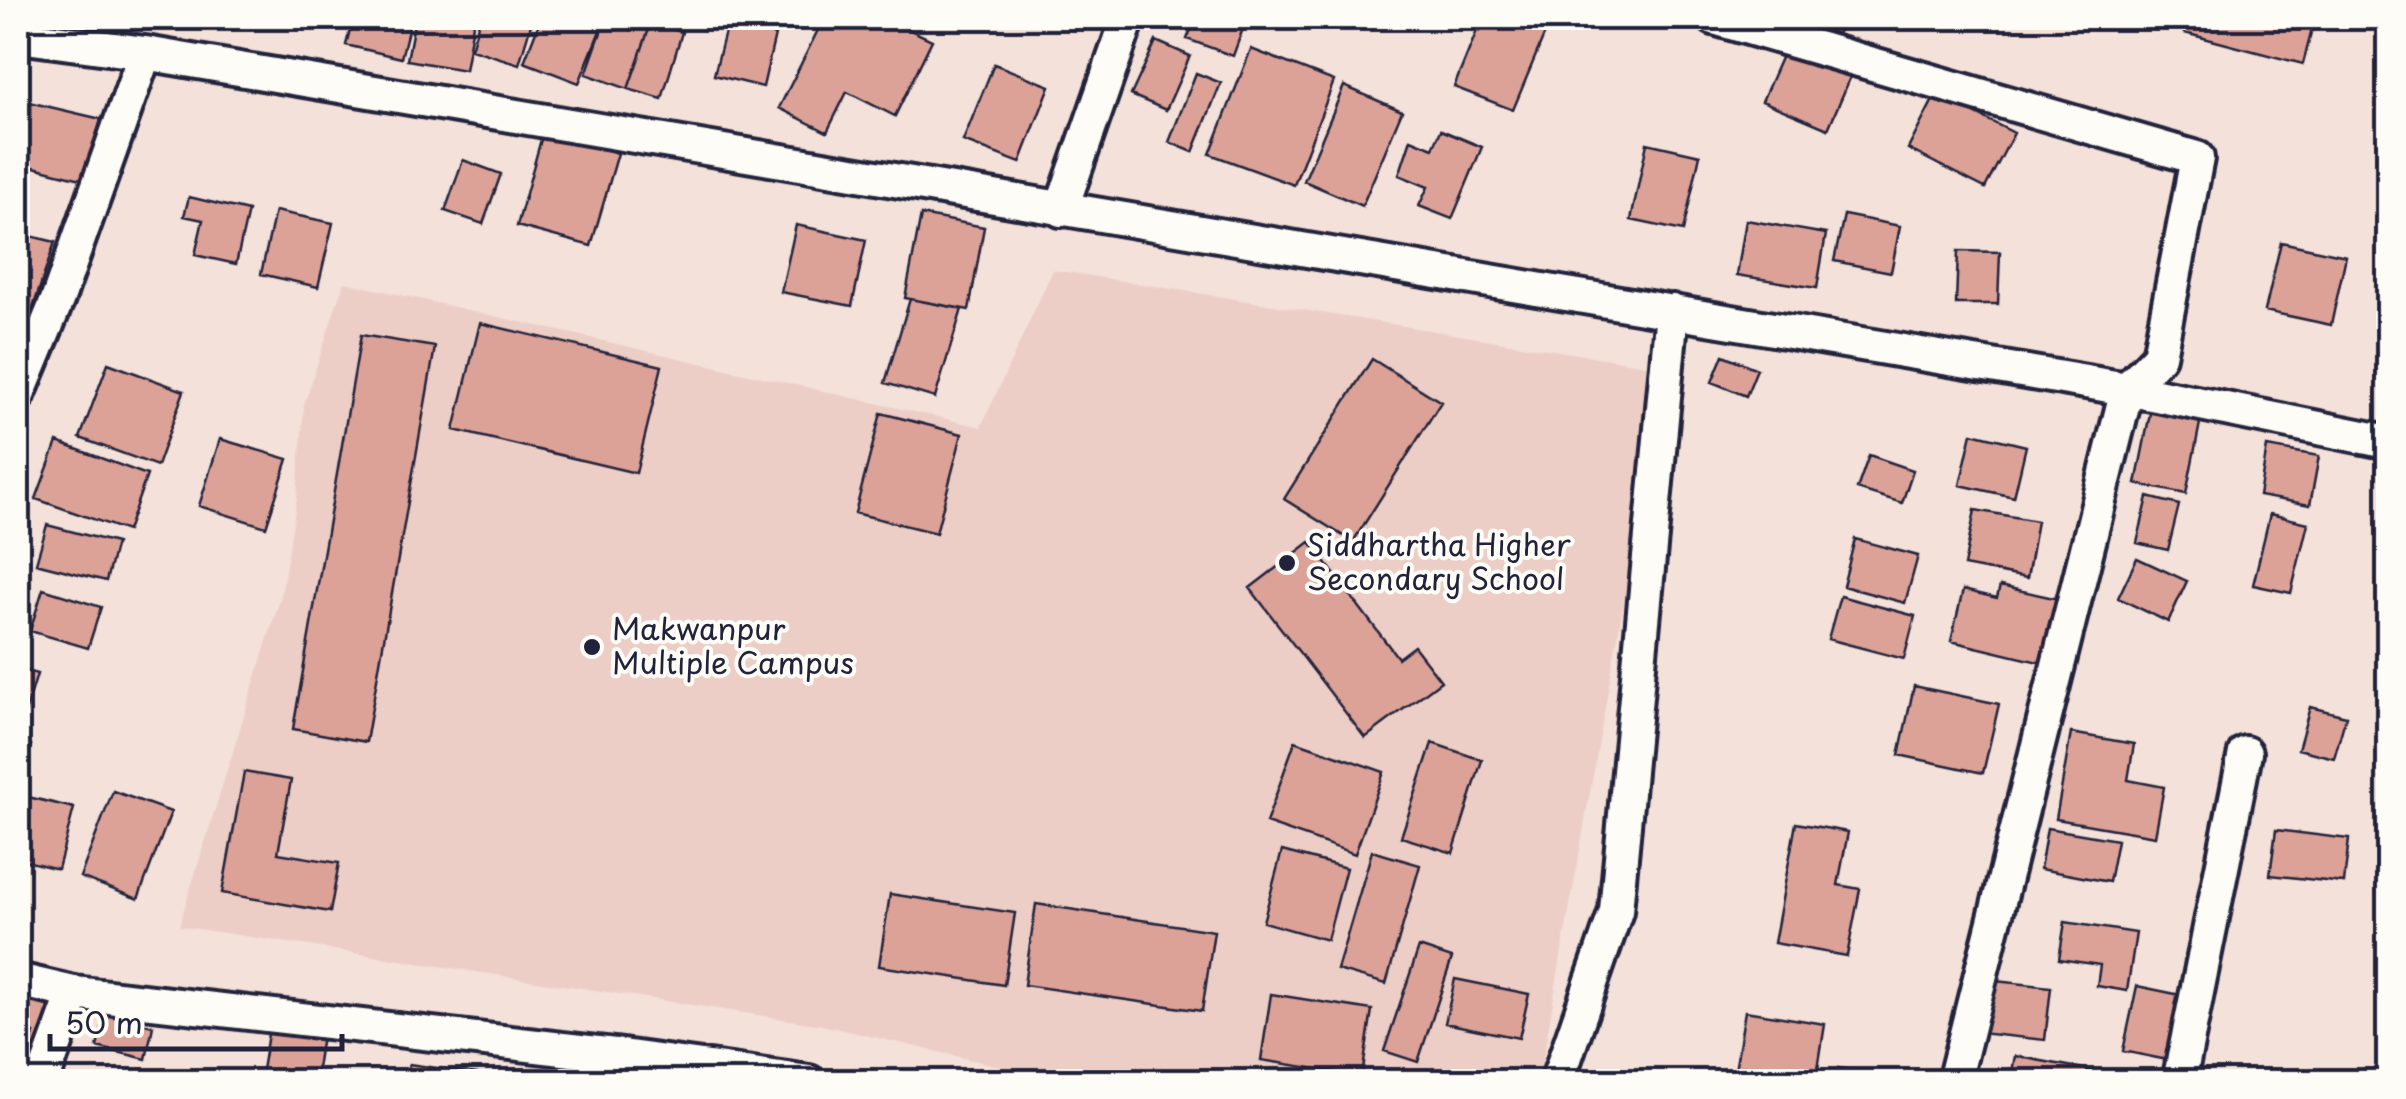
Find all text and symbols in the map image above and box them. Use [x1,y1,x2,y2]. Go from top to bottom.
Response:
place label: Siddhartha Higher Secondary School [1307,521,1571,600]
marker: Siddhartha Higher Secondary School [1276,552,1298,574]
place label: Makwanpur Multiple Campus [612,605,854,684]
marker: Makwanpur Multiple Campus [581,636,603,658]
scale bar [50,989,342,1051]
text: 50 m [65,999,143,1044]

